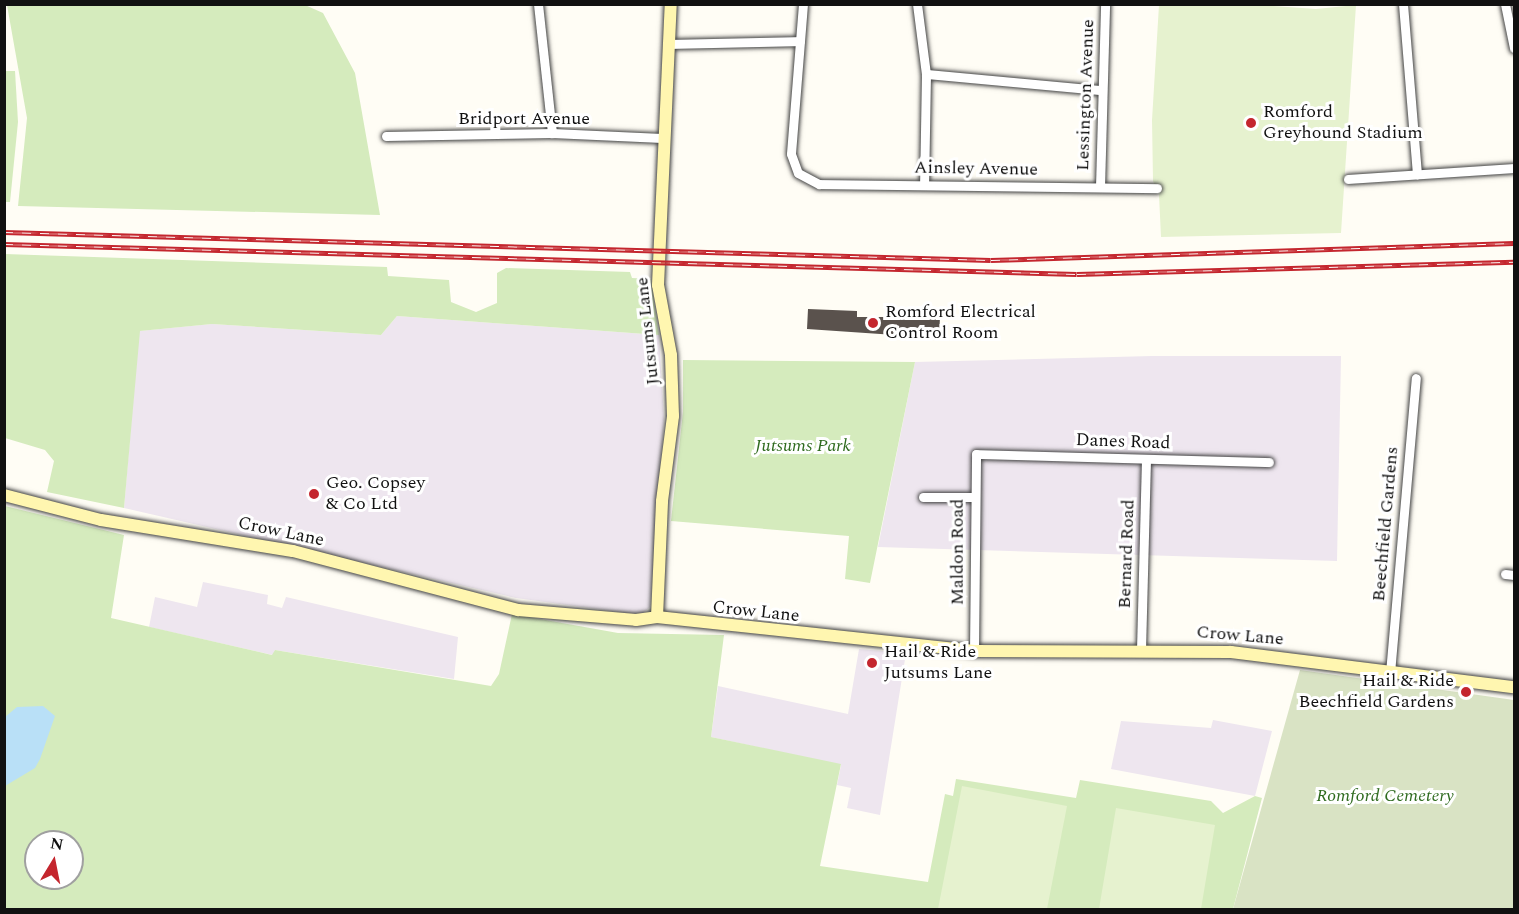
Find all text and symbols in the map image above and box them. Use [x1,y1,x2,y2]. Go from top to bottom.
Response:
street label: Lessington Avenue [1073,19,1099,171]
place label: Romford Greyhound Stadium [1263,102,1423,144]
street label: Bridport Avenue [458,108,590,130]
marker: Romford Greyhound Stadium [1244,116,1258,130]
street label: Ainsley Avenue [914,157,1038,181]
street label: Jutsums Lane [632,276,664,386]
place label: Romford Electrical Control Room [885,302,1036,344]
marker: Romford Electrical Control Room [866,316,880,330]
street label: Danes Road [1075,430,1171,454]
park label: Jutsums Park [755,435,851,457]
street label: Beechfield Gardens [1368,446,1404,602]
place label: Geo. Copsey & Co Ltd [326,473,425,516]
marker: Geo. Copsey & Co Ltd [307,487,321,501]
street label: Maldon Road [947,499,969,605]
street label: Bernard Road [1114,499,1140,609]
street label: Crow Lane [236,512,326,552]
street label: Crow Lane [711,597,801,627]
street label: Crow Lane [1196,621,1284,651]
place label: Hail & Ride Jutsums Lane [884,642,992,684]
marker: Hail & Ride Jutsums Lane [865,656,879,670]
place label: Hail & Ride Beechfield Gardens [1298,671,1454,714]
marker: Hail & Ride Beechfield Gardens [1459,685,1473,699]
park label: Romford Cemetery [1316,785,1454,807]
north arrow [24,830,84,890]
text: N [48,831,65,857]

